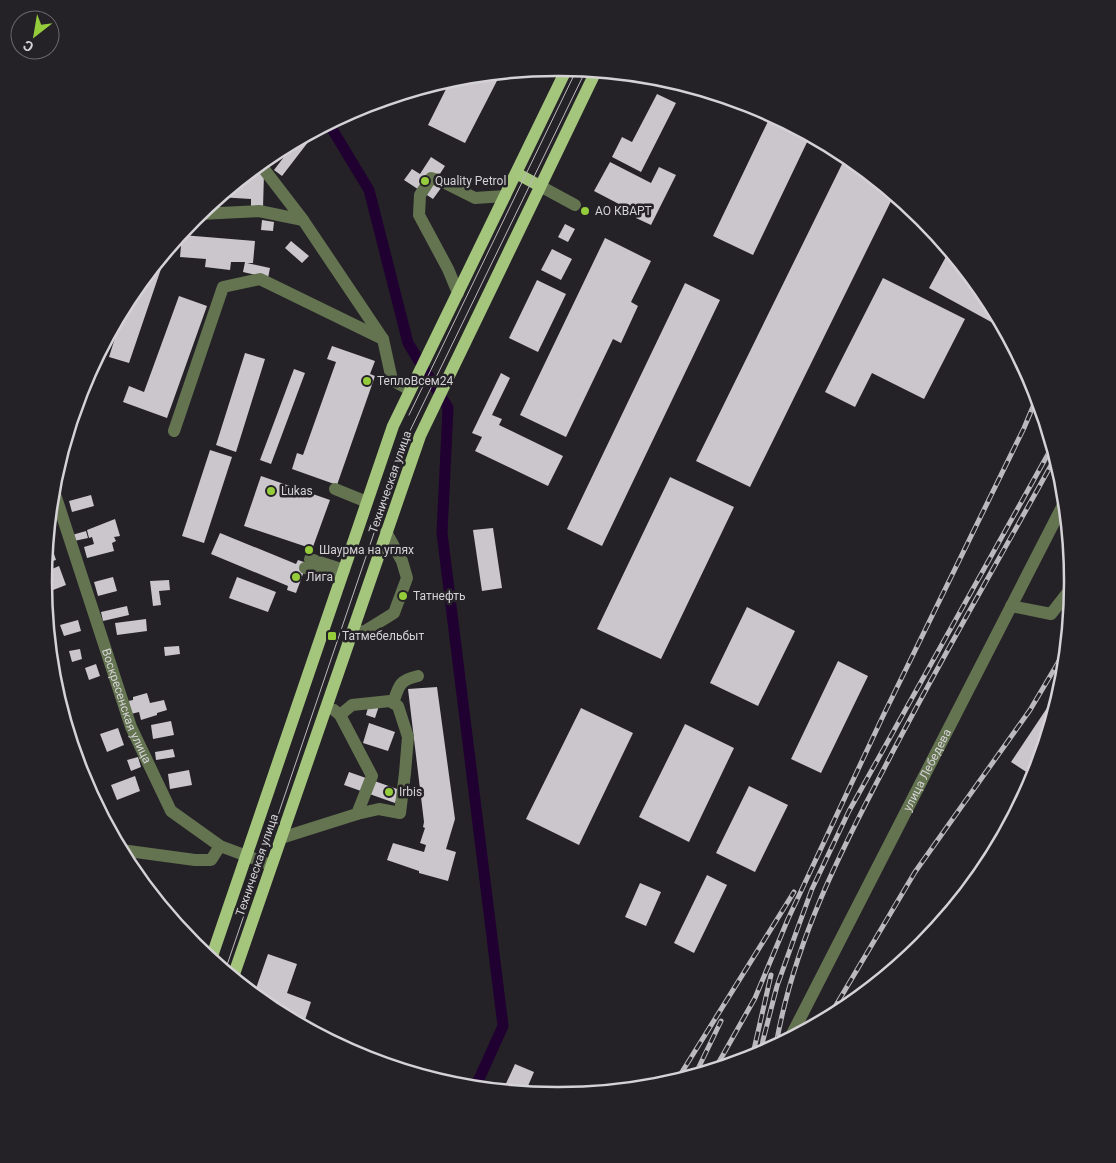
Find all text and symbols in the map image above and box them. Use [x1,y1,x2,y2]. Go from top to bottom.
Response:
north arrow [10,10,60,60]
text: С [20,37,36,55]
place label: Quality Petrol [435,174,506,188]
marker: Quality Petrol [419,175,431,187]
place label: АО КВАРТ [595,204,652,218]
marker: АО КВАРТ [579,205,591,217]
place label: ТеплоВсем24 [377,374,453,388]
marker: ТеплоВсем24 [361,375,373,387]
street label: Техническая улица [366,429,414,535]
place label: Lukas [281,484,313,498]
marker: Lukas [265,485,277,497]
place label: Шаурма на углях [319,543,414,557]
marker: Шаурма на углях [303,544,315,556]
place label: Лига [306,570,333,584]
marker: Лига [290,571,302,583]
place label: Татнефть [413,589,466,603]
marker: Татнефть [397,590,409,602]
place label: Татмебельбыт [342,629,424,643]
marker: Татмебельбыт [326,630,338,642]
street label: Воскресенская улица [99,647,154,766]
street label: улица Лебедева [900,726,954,814]
place label: Irbis [399,785,422,799]
marker: Irbis [383,786,395,798]
street label: Техническая улица [233,812,281,918]

